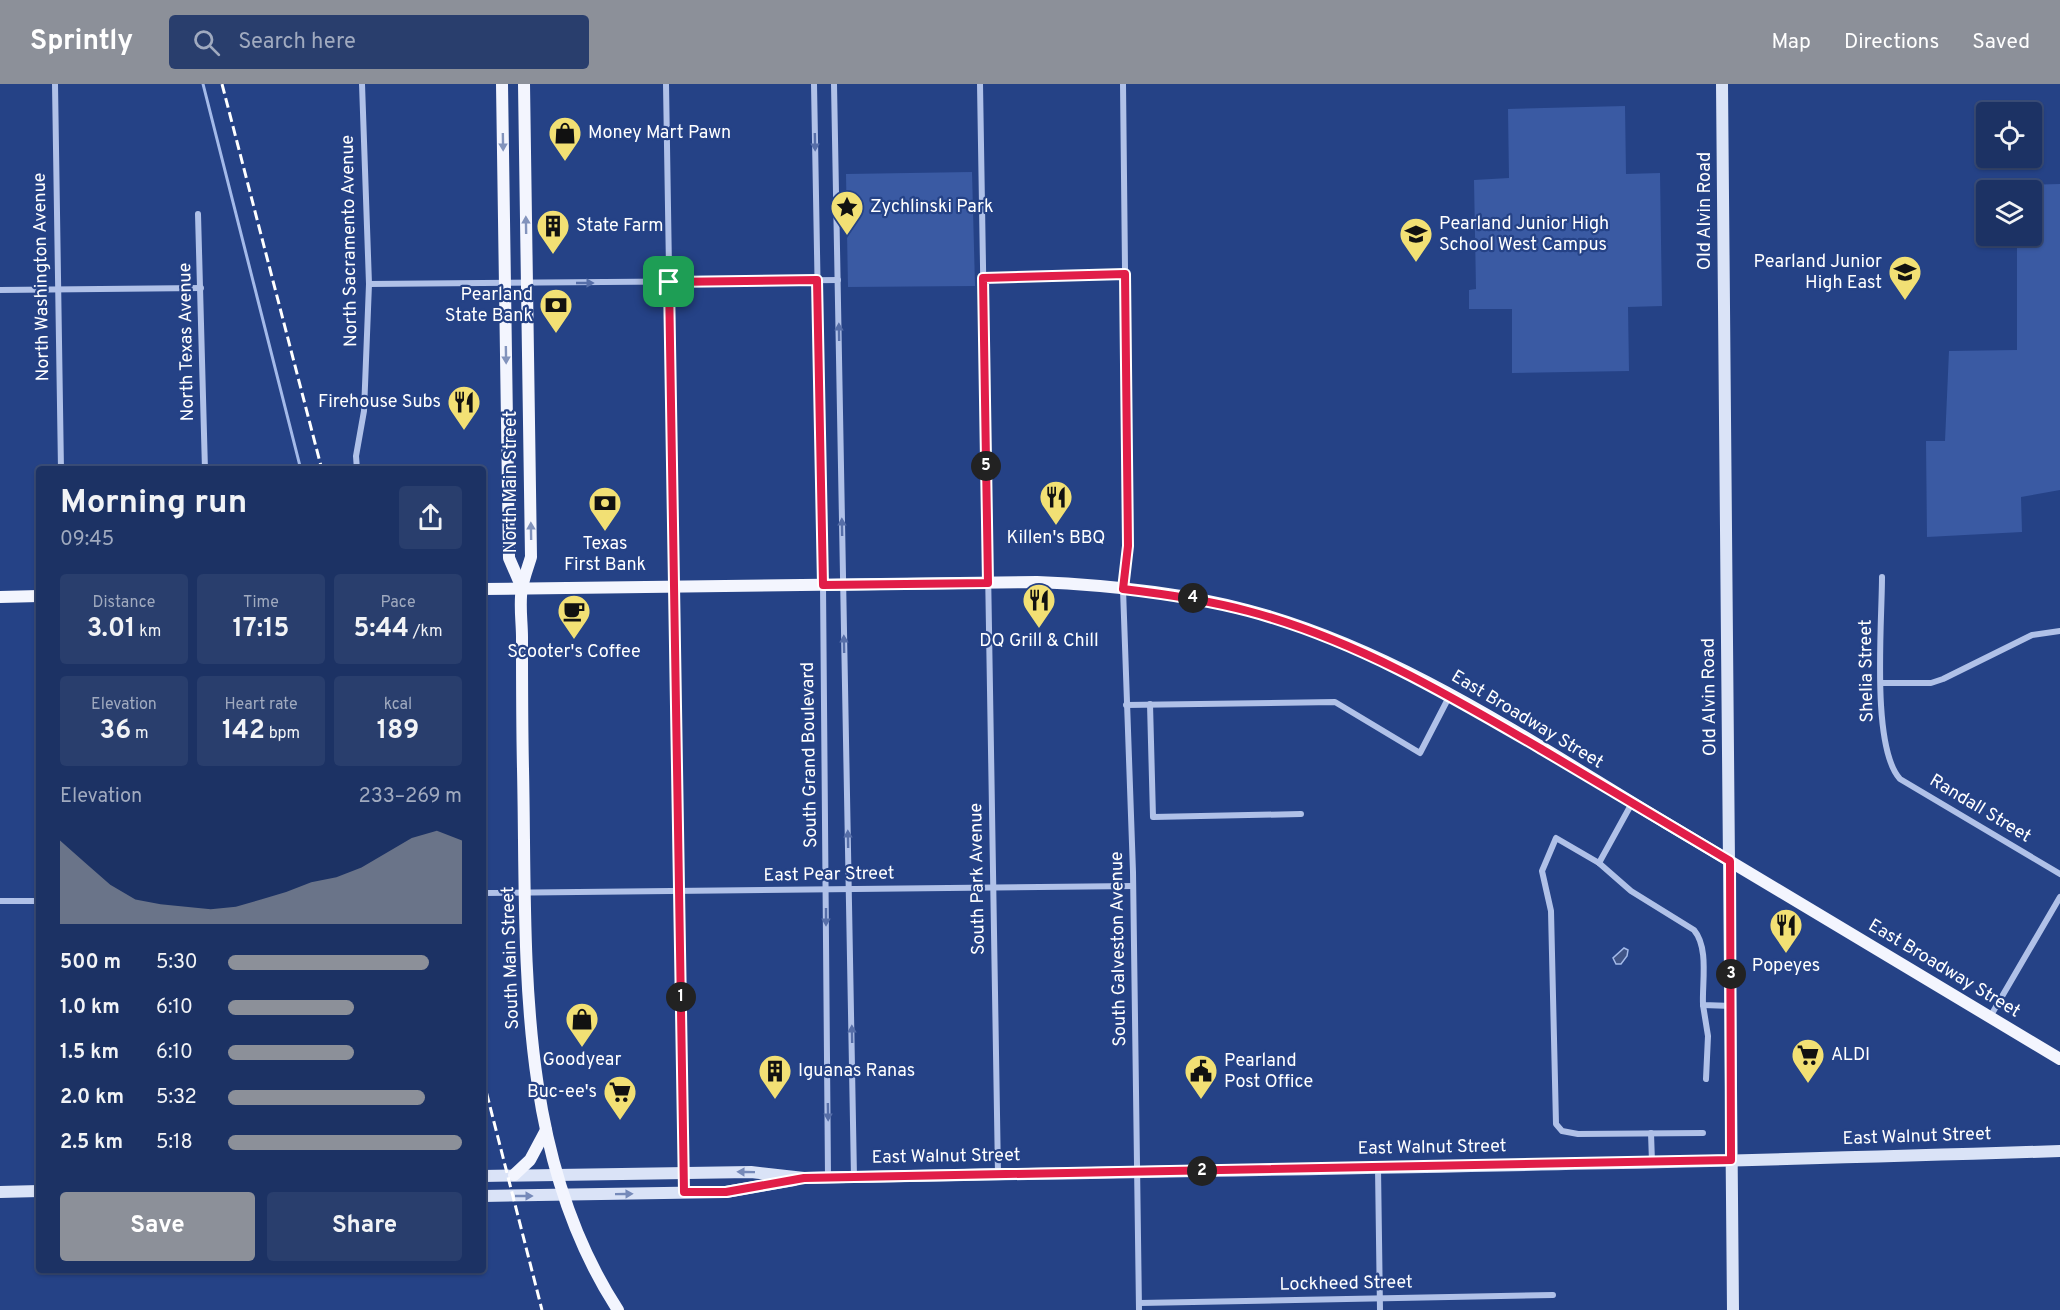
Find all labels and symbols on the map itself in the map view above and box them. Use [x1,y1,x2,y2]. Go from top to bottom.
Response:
shop icon: Money Mart Pawn [547,115,583,162]
place label: Money Mart Pawn [588,122,731,145]
one-way arrow [498,133,508,152]
one-way arrow [810,133,820,152]
street label: North Sacramento Avenue [337,135,363,347]
street label: Old Alvin Road [1694,152,1717,270]
street label: North Washington Avenue [29,172,55,382]
place icon: Zychlinski Park [829,189,865,236]
place label: Zychlinski Park [870,196,993,219]
building icon: State Farm [535,208,571,255]
place label: Pearland Junior High School West Campus [1439,213,1609,257]
one-way arrow [521,215,531,234]
place label: State Farm [576,215,664,238]
school or university icon: Pearland Junior High School West Campus [1398,216,1434,263]
place label: Pearland Junior High East [1753,251,1882,295]
school or university icon: Pearland Junior High East [1887,254,1923,301]
pin [643,256,694,307]
street label: North Texas Avenue [174,263,200,421]
one-way arrow [576,278,595,288]
place label: Pearland State Bank [445,284,533,328]
bank icon: Pearland State Bank [538,287,574,334]
one-way arrow [834,322,844,341]
one-way arrow [501,346,511,365]
restaurant icon: Firehouse Subs [446,384,482,431]
place label: Firehouse Subs [318,391,441,414]
street label: North Main Street [500,411,523,553]
pin: 5 [971,451,1001,481]
restaurant icon: Killen's BBQ [1038,479,1074,526]
bank icon: Texas First Bank [587,485,623,532]
one-way arrow [838,517,847,536]
one-way arrow [526,522,535,541]
place label: Killen's BBQ [1007,527,1105,550]
place label: Texas First Bank [564,533,646,577]
restaurant icon: DQ Grill & Chill [1021,582,1057,629]
pin: 4 [1178,583,1208,613]
cafe icon: Scooter's Coffee [556,593,592,640]
street label: Shelia Street [1855,619,1879,723]
place label: DQ Grill & Chill [979,630,1099,653]
one-way arrow [840,635,849,654]
street label: Old Alvin Road [1697,638,1723,756]
place label: Scooter's Coffee [507,641,641,664]
street label: South Grand Boulevard [797,662,823,848]
street label: East Broadway Street [1447,665,1607,775]
street label: Randall Street [1925,770,2035,848]
street label: South Park Avenue [965,803,991,955]
one-way arrow [843,830,853,849]
street label: South Galveston Avenue [1106,851,1132,1047]
street label: East Pear Street [763,862,895,888]
street label: South Main Street [497,886,525,1030]
one-way arrow [821,907,831,926]
restaurant icon: Popeyes [1768,907,1804,954]
street label: East Broadway Street [1864,914,2024,1024]
place label: Popeyes [1752,955,1820,978]
pin: 3 [1716,959,1746,989]
pin: 1 [666,982,696,1012]
shop icon: Goodyear [564,1001,600,1048]
one-way arrow [847,1025,857,1044]
supermarket icon: ALDI [1790,1037,1826,1084]
place label: ALDI [1831,1044,1870,1067]
place label: Goodyear [543,1049,621,1072]
place label: Pearland Post Office [1224,1050,1313,1094]
building icon: Iguanas Ranas [757,1053,793,1100]
public building icon: Pearland Post Office [1183,1053,1219,1100]
place label: Iguanas Ranas [798,1060,915,1083]
supermarket icon: Buc-ee's [602,1074,638,1121]
place label: Buc-ee's [527,1081,597,1104]
one-way arrow [823,1102,833,1121]
street label: East Walnut Street [1842,1123,1992,1151]
street label: East Walnut Street [1357,1135,1507,1161]
street label: East Walnut Street [871,1144,1021,1170]
pin: 2 [1187,1156,1217,1186]
one-way arrow [736,1167,755,1177]
one-way arrow [614,1189,633,1199]
one-way arrow [515,1191,534,1201]
street label: Lockheed Street [1279,1271,1413,1297]

